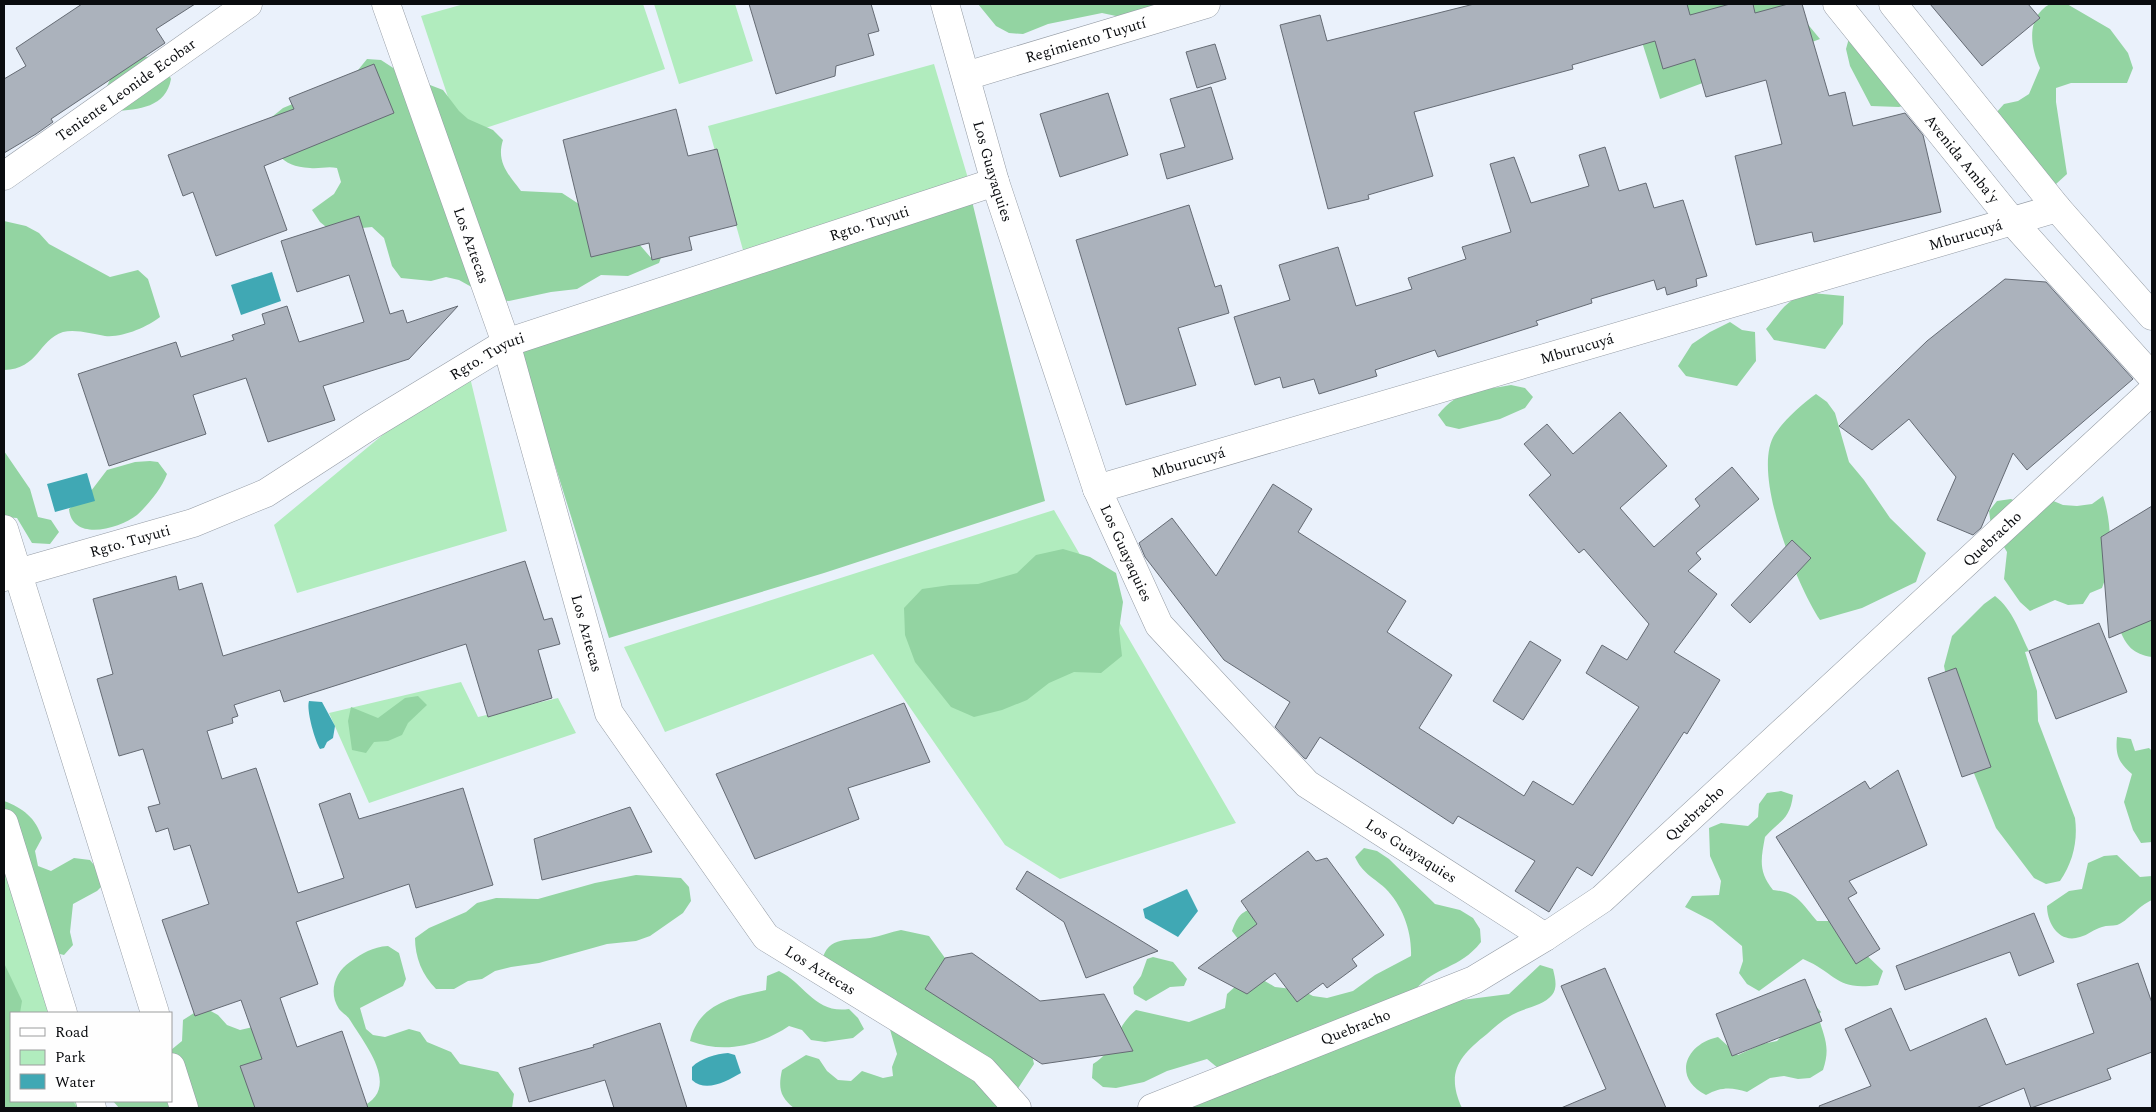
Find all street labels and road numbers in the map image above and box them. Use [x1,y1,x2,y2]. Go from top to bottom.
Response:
street label: Regimiento Tuyutí [1023,11,1150,70]
street label: Teniente Leonide Ecobar [51,33,201,148]
street label: Avenida Amba'y [1918,110,2005,209]
street label: Los Guayaquies [966,118,1019,225]
street label: Rgto. Tuyuti [826,200,912,248]
street label: Los Aztecas [447,204,495,287]
street label: Mburucuyá [1926,213,2006,257]
street label: Rgto. Tuyuti [446,327,528,386]
street label: Mburucuyá [1537,327,1617,371]
street label: Mburucuyá [1149,441,1229,484]
street label: Los Guayaquies [1094,501,1158,606]
street label: Quebracho [1958,506,2027,573]
street label: Rgto. Tuyuti [87,519,173,564]
street label: Los Aztecas [565,592,608,675]
street label: Quebracho [1660,780,1730,847]
street label: Los Guayaquies [1361,813,1461,889]
street label: Los Aztecas [780,940,860,1001]
street label: Quebracho [1317,1003,1394,1052]

